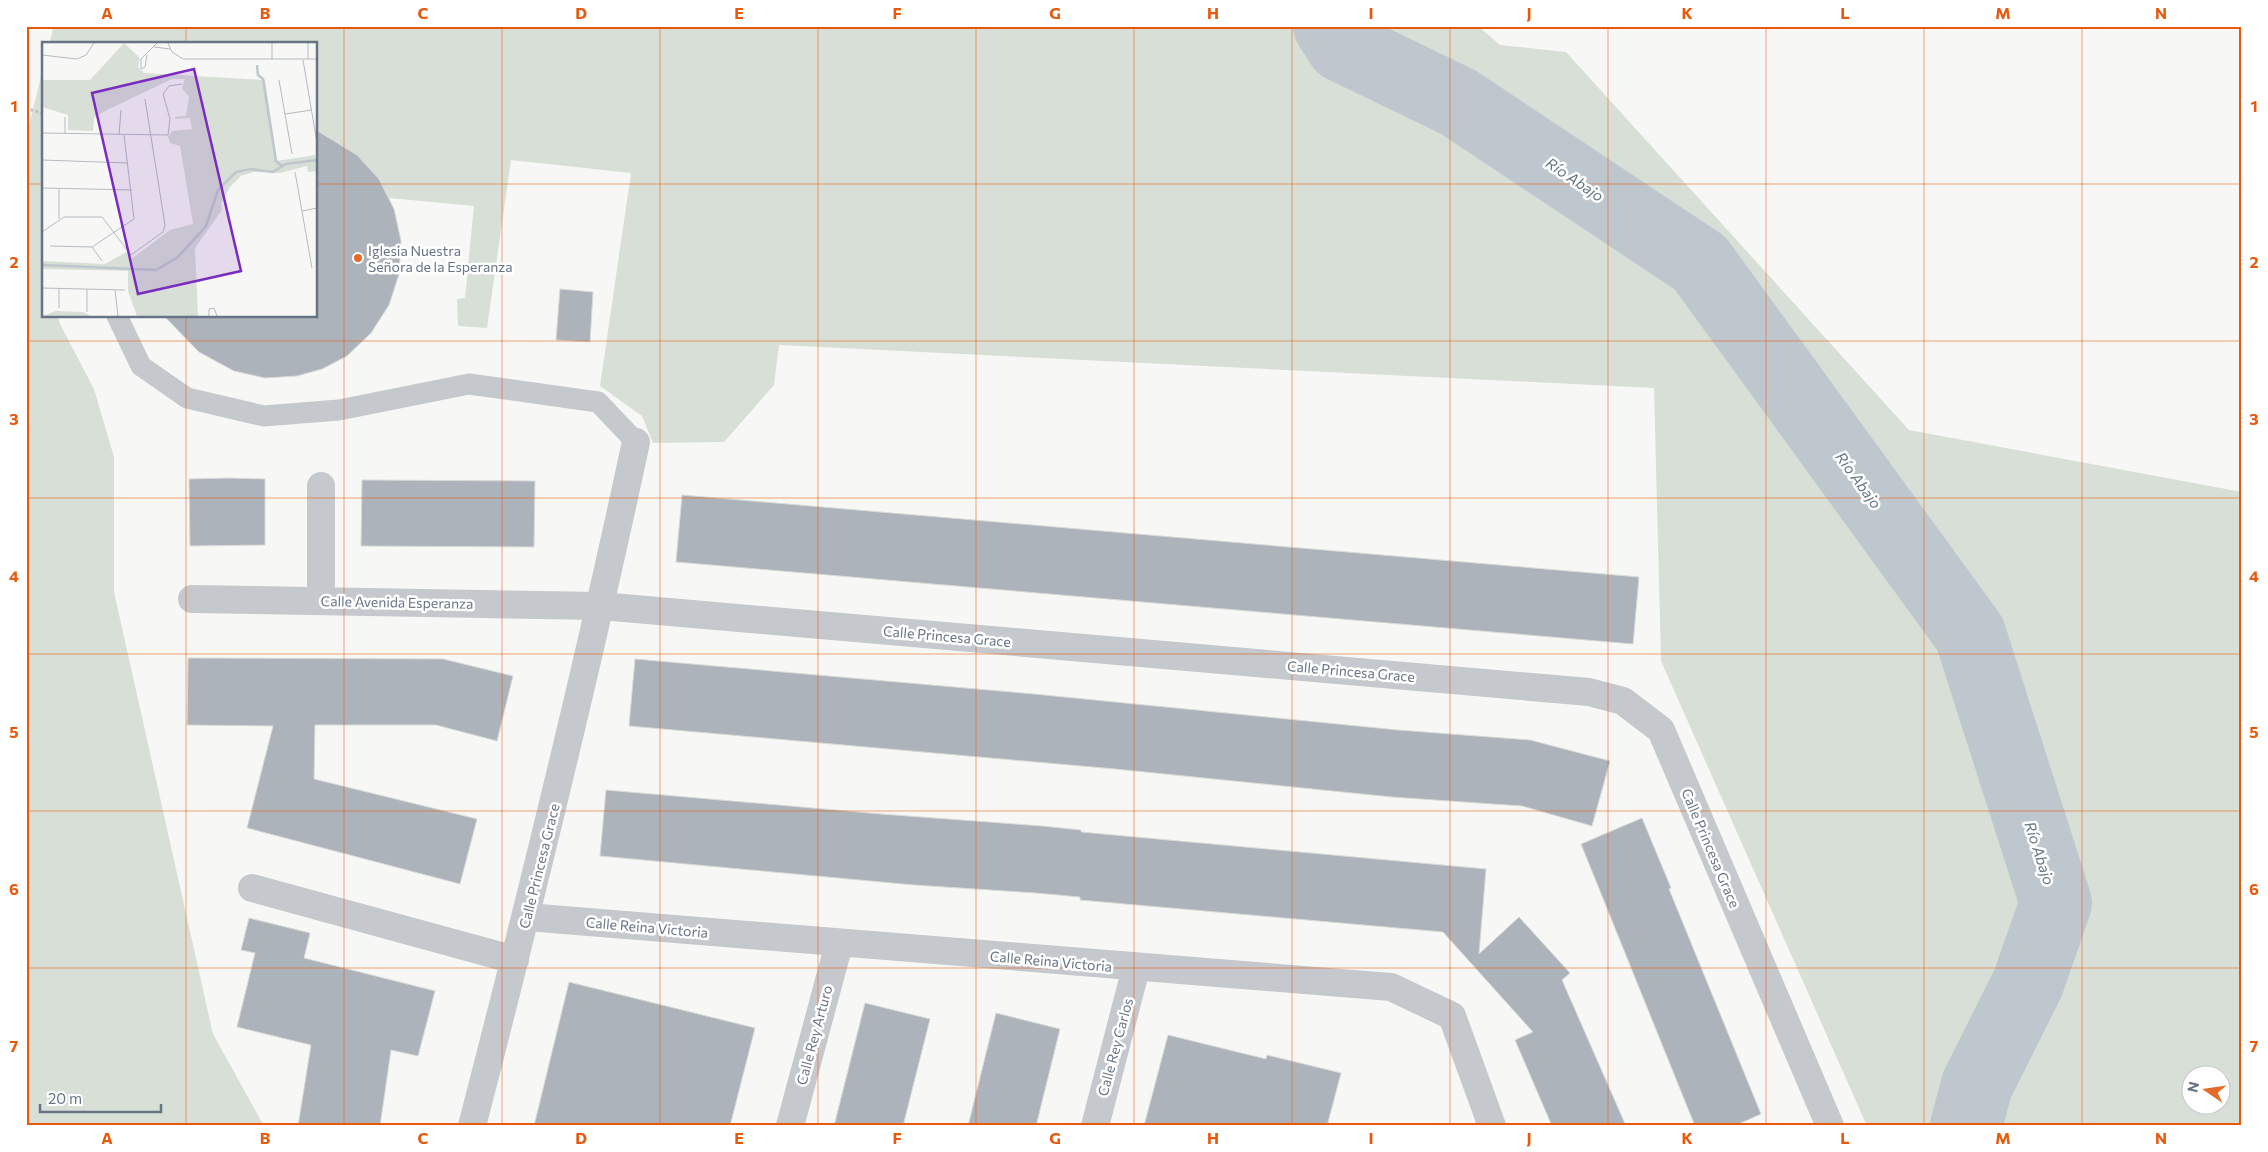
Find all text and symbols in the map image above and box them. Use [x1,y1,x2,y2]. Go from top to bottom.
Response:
text: A [101,3,113,22]
text: B [260,3,271,22]
text: C [418,3,429,22]
text: D [575,3,587,22]
text: E [734,3,744,22]
text: F [892,3,902,22]
text: G [1049,3,1061,22]
text: H [1207,3,1219,22]
text: I [1368,3,1374,22]
text: J [1526,3,1532,22]
text: K [1681,3,1693,22]
text: L [1840,3,1850,22]
text: M [1995,3,2011,22]
text: N [2155,3,2167,22]
inset map [42,42,318,318]
text: 1 [10,96,18,115]
text: 1 [2250,96,2258,115]
water label: Río Abajo [1543,153,1607,205]
place label: Iglesia Nuestra Señora de la Esperanza [368,242,513,275]
text: 2 [9,252,19,271]
marker: Iglesia Nuestra Señora de la Esperanza [352,252,364,264]
text: 2 [2249,252,2259,271]
text: 3 [9,409,19,428]
text: 3 [2249,409,2259,428]
water label: Río Abajo [1832,448,1886,512]
text: 4 [9,566,19,585]
text: 4 [2249,566,2259,585]
street label: Calle Avenida Esperanza [321,592,473,612]
street label: Calle Princesa Grace [882,622,1012,650]
street label: Calle Princesa Grace [1286,657,1416,685]
text: 5 [9,722,19,741]
text: 5 [2249,722,2259,741]
street label: Calle Princesa Grace [1678,786,1744,910]
street label: Calle Princesa Grace [515,802,563,930]
water label: Río Abajo [2021,819,2059,887]
text: 6 [9,879,19,898]
text: 6 [2249,879,2259,898]
street label: Calle Reina Victoria [585,913,709,941]
street label: Calle Reina Victoria [989,947,1113,975]
street label: Calle Rey Arturo [793,983,835,1087]
street label: Calle Rey Carlos [1094,996,1136,1098]
text: 7 [10,1036,19,1055]
text: 7 [2250,1036,2259,1055]
north arrow [2180,1064,2230,1114]
text: N [2183,1080,2202,1094]
scale bar [40,1082,161,1114]
text: 20 m [48,1089,82,1107]
text: A [101,1128,113,1147]
text: B [260,1128,271,1147]
text: C [418,1128,429,1147]
text: D [575,1128,587,1147]
text: E [734,1128,744,1147]
text: F [892,1128,902,1147]
text: G [1049,1128,1061,1147]
text: H [1207,1128,1219,1147]
text: I [1368,1128,1374,1147]
text: J [1526,1128,1532,1147]
text: K [1681,1128,1693,1147]
text: L [1840,1128,1850,1147]
text: M [1995,1128,2011,1147]
text: N [2155,1128,2167,1147]

